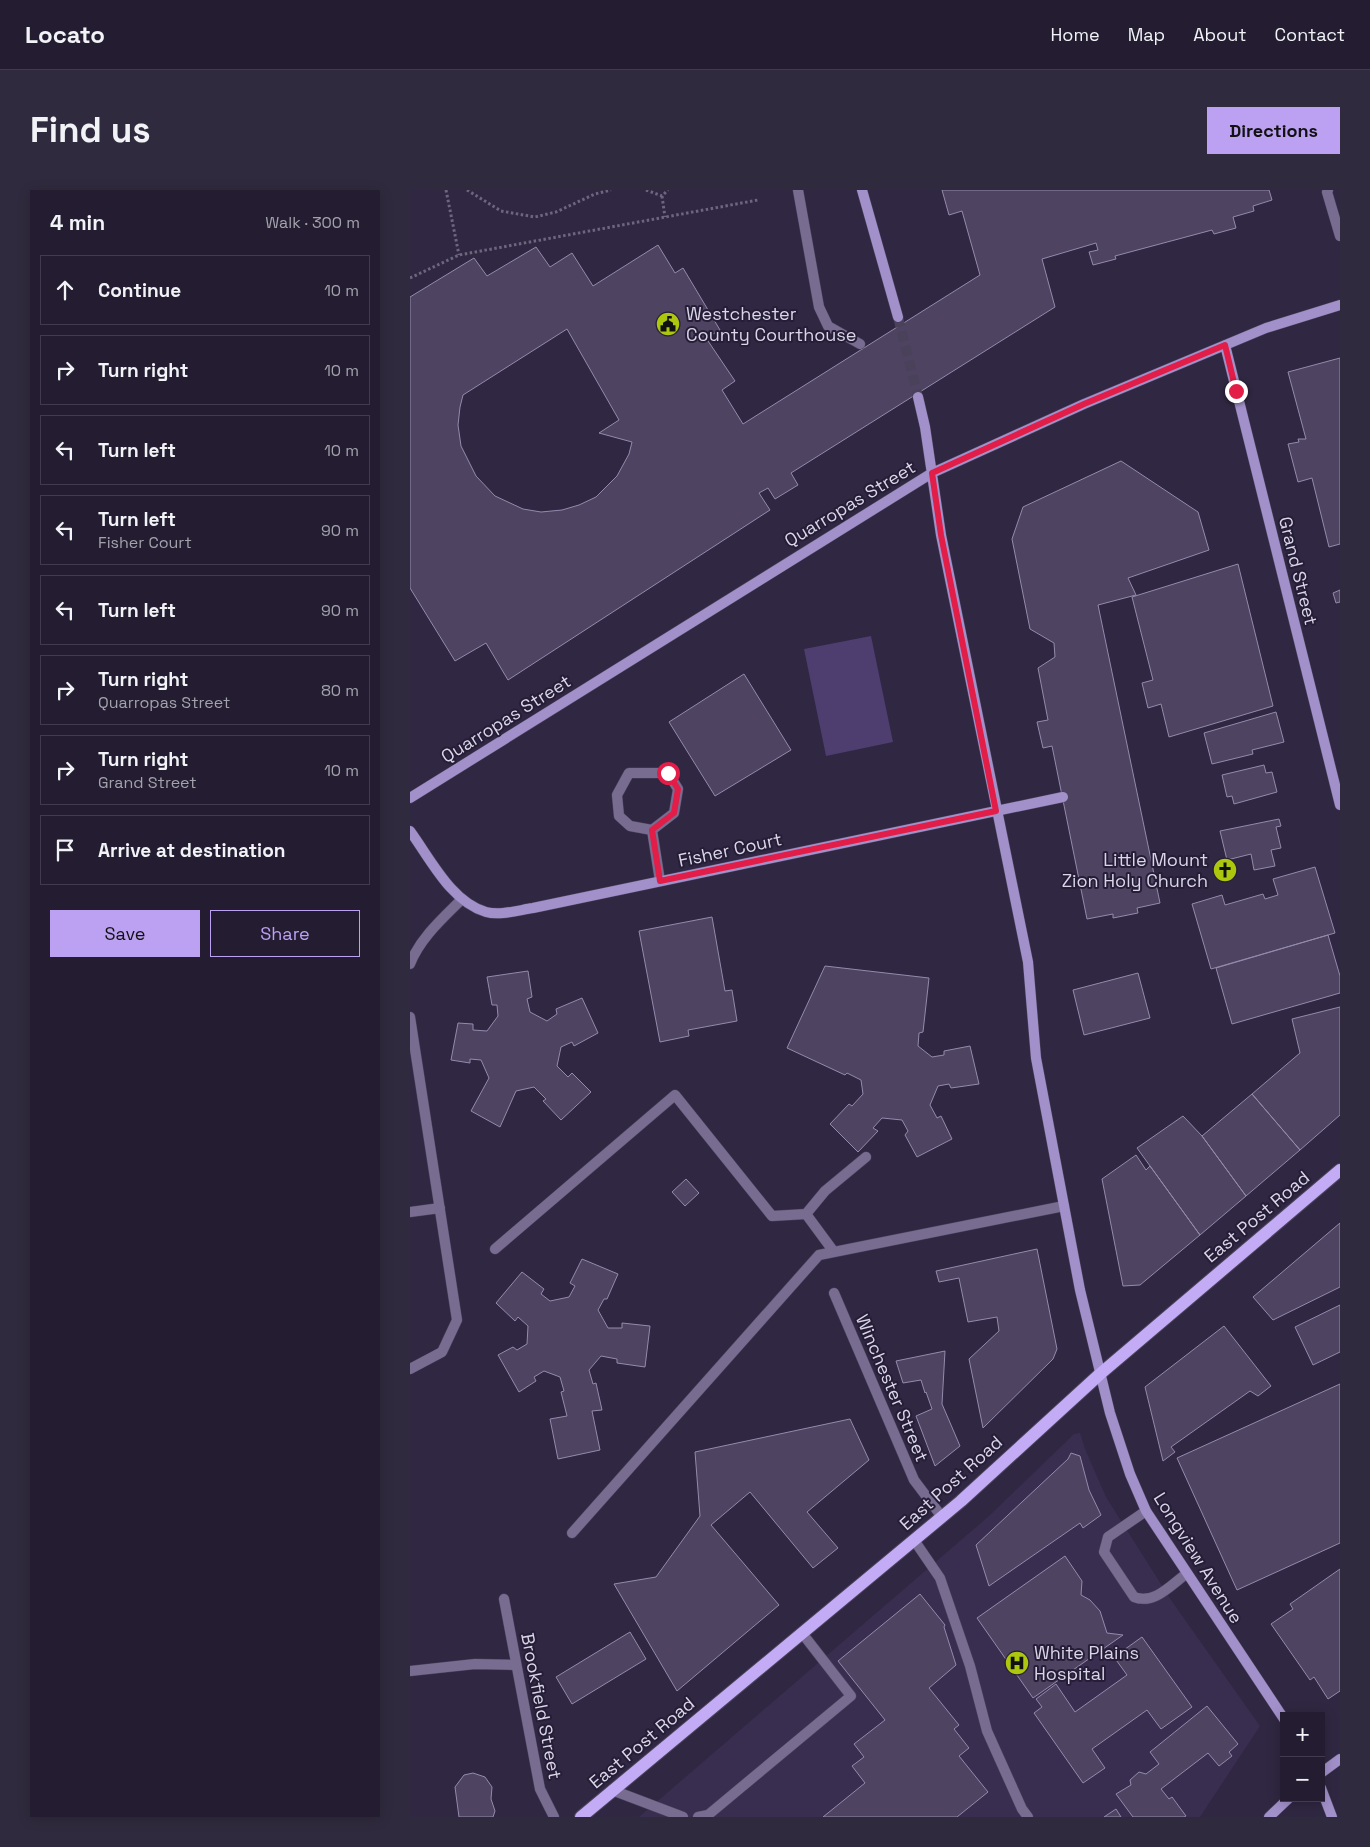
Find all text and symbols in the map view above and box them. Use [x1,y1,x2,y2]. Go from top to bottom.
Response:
text: Locato [25,19,105,50]
text: Home [1051,23,1100,46]
text: Map [1128,23,1165,46]
text: About [1193,23,1247,46]
text: Contact [1275,23,1345,46]
button: Directions [1207,107,1340,154]
text: Find us [30,108,151,152]
text: 4 min [50,209,105,236]
text: Walk · 300 m [265,212,360,233]
icon: ahead [51,276,79,304]
text: Continue [98,278,181,303]
text: 10 m [324,280,359,301]
place label: Westchester County Courthouse [686,302,856,346]
public building icon: Westchester County Courthouse [655,311,681,337]
icon: right [51,356,79,384]
text: Turn right [98,358,188,383]
text: 10 m [324,360,359,381]
route end [1225,380,1248,403]
icon: left [51,436,79,464]
text: Turn left [98,438,176,463]
text: 10 m [324,440,359,461]
street label: Quarropas Street [780,455,919,552]
text: Turn left [98,507,176,532]
street label: Grand Street [1274,514,1323,627]
icon: left [51,516,79,544]
text: 90 m [321,520,359,541]
text: Fisher Court [98,532,192,553]
icon: left [51,596,79,624]
text: Turn left [98,598,176,623]
text: 90 m [321,600,359,621]
text: Turn right [98,667,188,692]
street label: Quarropas Street [437,669,575,768]
icon: right [51,676,79,704]
text: 80 m [321,680,359,701]
text: Quarropas Street [98,692,230,713]
text: Turn right [98,747,188,772]
icon: right [51,756,79,784]
text: 10 m [324,760,359,781]
route start [657,762,680,785]
text: Grand Street [98,772,197,793]
street label: Fisher Court [676,827,784,872]
icon: arrive [51,836,79,864]
text: Arrive at destination [98,838,286,863]
place label: Little Mount Zion Holy Church [1062,848,1208,892]
church icon: Little Mount Zion Holy Church [1212,857,1238,883]
button: Save [50,910,200,957]
button: Share [210,910,360,957]
street label: East Post Road [1199,1166,1314,1267]
street label: Winchester Street [851,1311,934,1465]
street label: East Post Road [894,1430,1007,1535]
street label: Longview Avenue [1149,1488,1248,1628]
street label: Brookfield Street [516,1631,567,1781]
place label: White Plains Hospital [1034,1641,1139,1685]
hospital icon: White Plains Hospital [1004,1650,1030,1676]
street label: East Post Road [584,1692,699,1793]
map controls [1280,1712,1325,1802]
button: + [1280,1712,1325,1757]
button: − [1280,1757,1325,1802]

